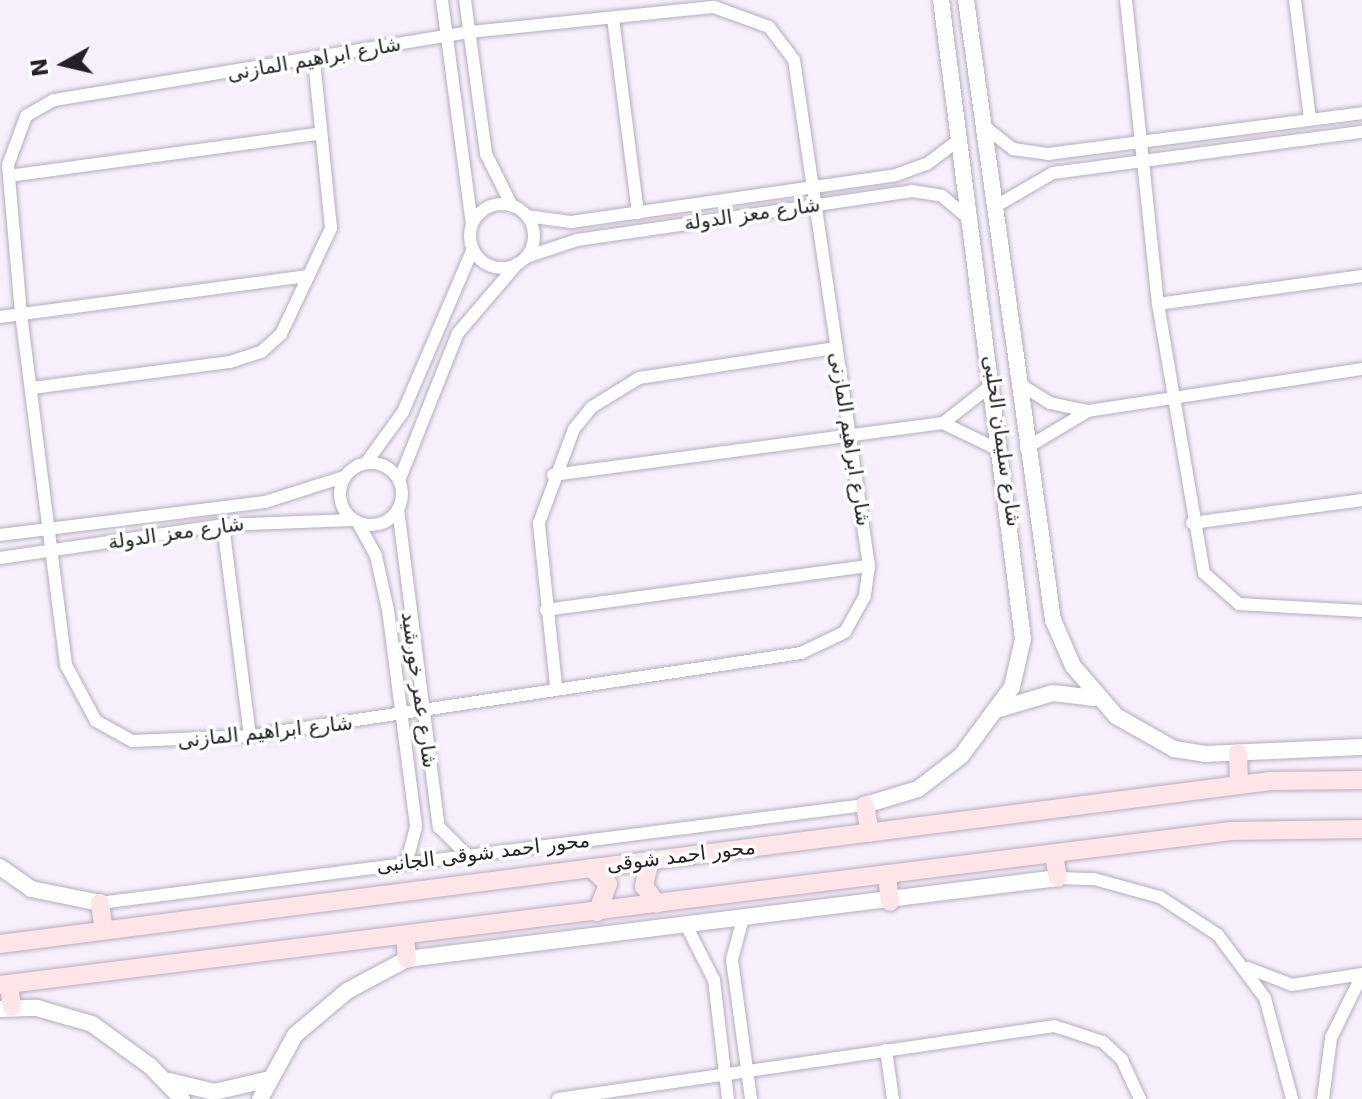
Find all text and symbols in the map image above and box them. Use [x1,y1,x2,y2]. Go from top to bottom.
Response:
north arrow [24,24,104,104]
street label: شارع ابراهيم المازنى [225,32,403,86]
text: N [26,57,53,78]
street label: شارع معز الدولة [682,193,822,235]
street label: شارع ابراهيم المازنى [824,350,876,528]
street label: شارع سليمان الحلبى [978,354,1026,528]
street label: شارع معز الدولة [106,512,246,554]
street label: شارع عمر خورشيد [396,610,442,770]
street label: شارع ابراهيم المازنى [176,711,354,753]
street label: محور احمد شوقى الجانبى [375,828,591,878]
street label: محور احمد شوقى [605,835,757,877]

